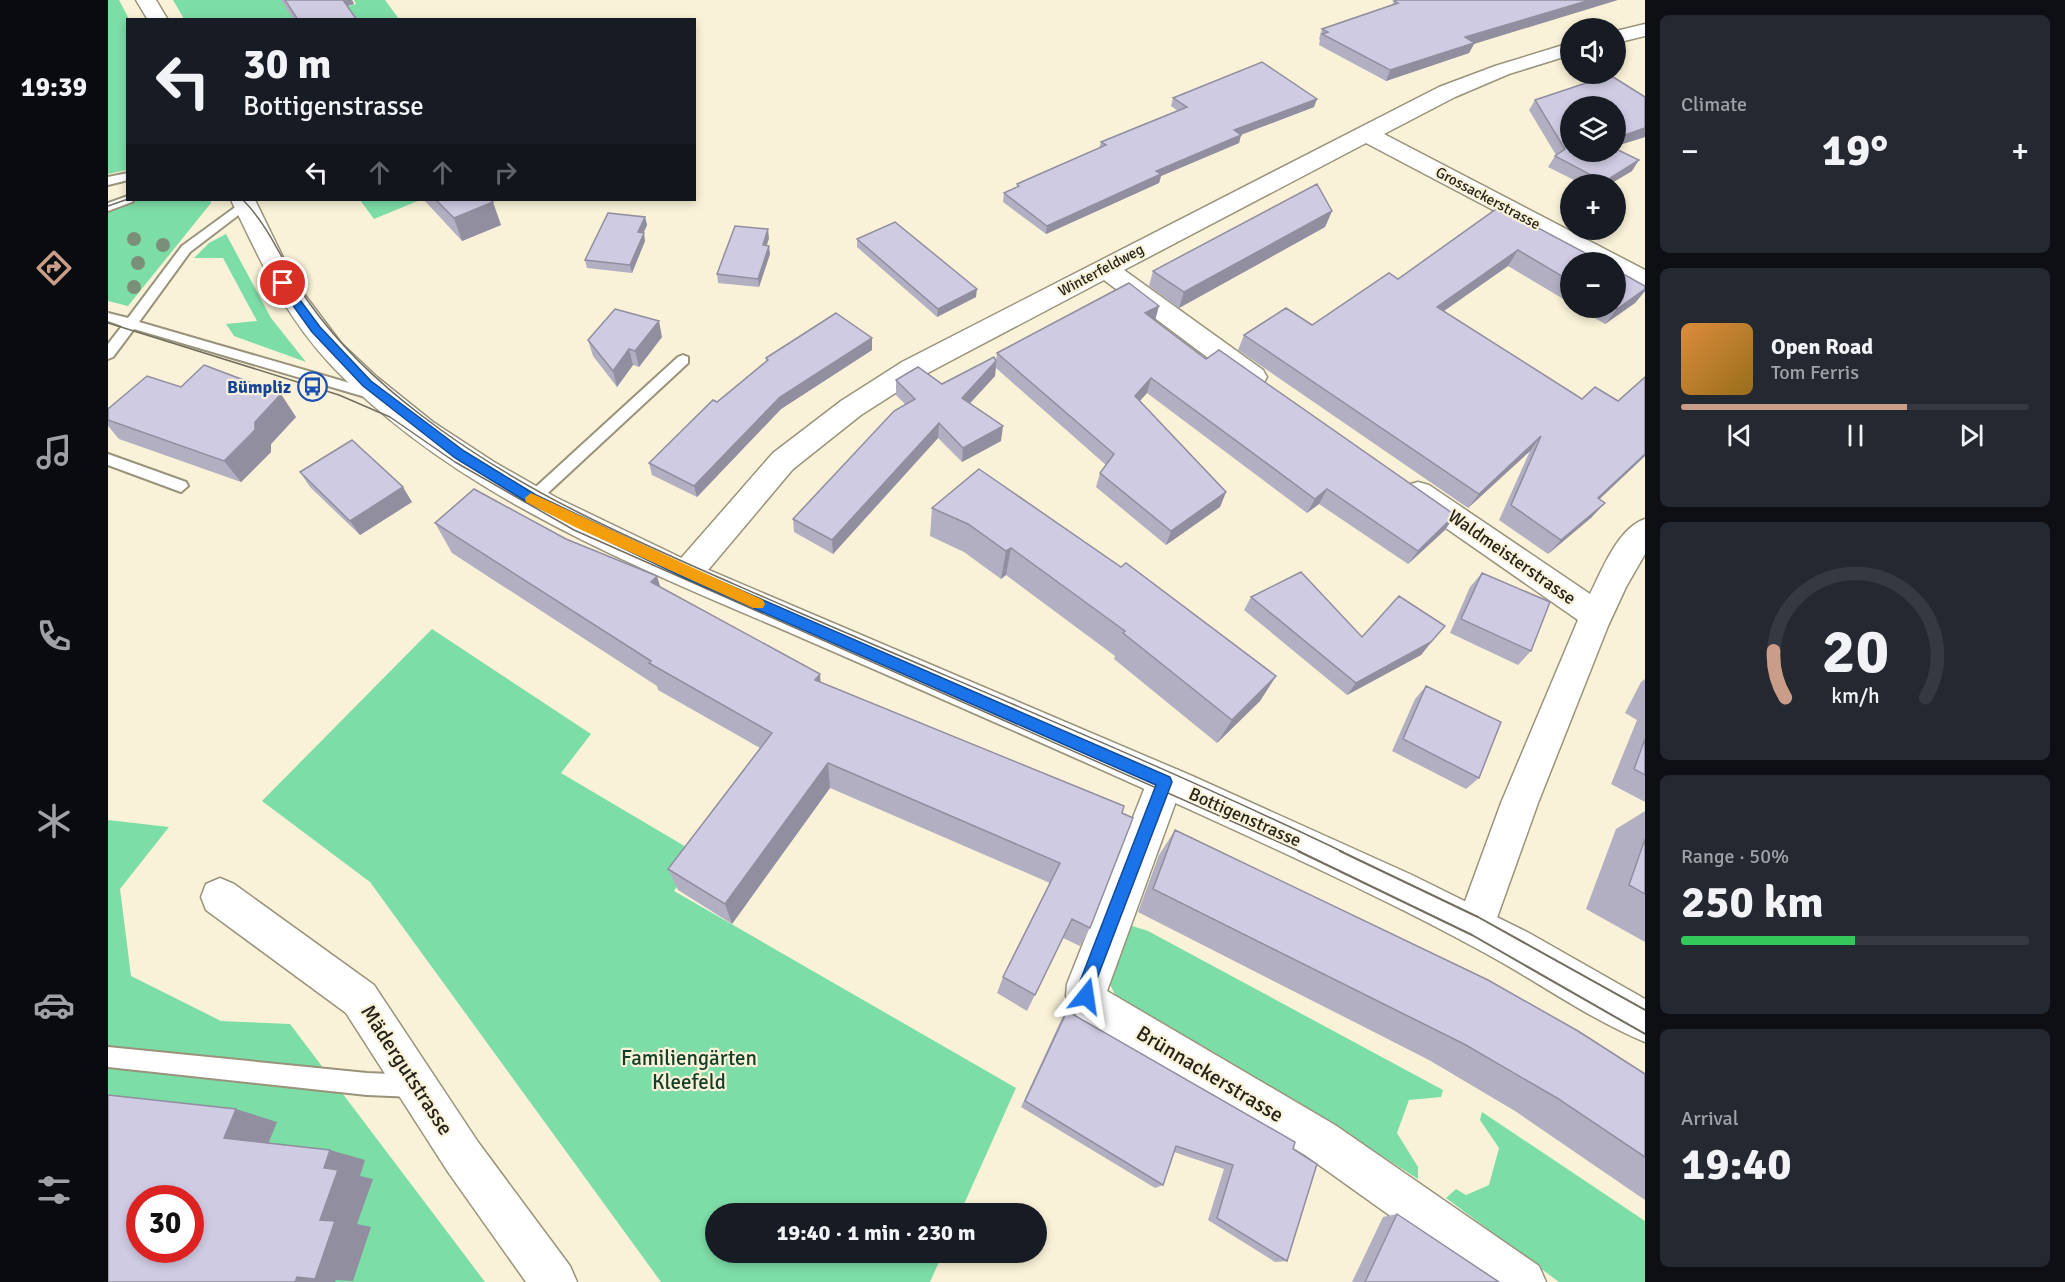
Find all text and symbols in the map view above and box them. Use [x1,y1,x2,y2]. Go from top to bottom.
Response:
map controls [1560,18,1626,318]
button: sound [1560,18,1626,84]
text: 30 m [243,39,332,90]
icon: left [144,42,222,120]
text: 19:39 [21,71,87,104]
text: Bottigenstrasse [243,90,424,123]
text: Climate [1681,92,1747,117]
button: layers [1560,96,1626,162]
text: 19° [1822,123,1888,178]
text: − [1681,131,1699,172]
text: + [2011,131,2029,172]
icon: left [300,156,333,189]
icon: ahead [363,156,396,189]
icon: ahead [426,156,459,189]
icon: right [489,156,522,189]
street label: Grossackerstrasse [1433,163,1543,233]
button: + [1560,174,1626,240]
street label: Winterfeldweg [1055,240,1147,300]
icon: directions [33,247,75,289]
button: − [1560,252,1626,318]
pin [257,257,308,308]
icon: arrive [266,266,299,299]
text: Open Road [1771,333,1873,360]
text: Tom Ferris [1771,360,1859,385]
bus stop icon: Bümpliz [296,371,328,403]
place label: Bümpliz [227,376,291,398]
icon: previous [1723,419,1756,452]
icon: pause [1839,419,1872,452]
icon: next [1955,419,1988,452]
icon: music [33,431,75,473]
street label: Waldmeisterstrasse [1444,505,1580,609]
text: 20 [1821,613,1889,690]
icon: phone [33,615,75,657]
text: km/h [1831,683,1879,709]
street label: Bottigenstrasse [1185,782,1305,852]
icon: climate [33,800,75,842]
text: Range · 50% [1681,844,1789,869]
text: 250 km [1681,875,1824,930]
position arrow [1054,964,1118,1028]
icon: car [33,984,75,1026]
street label: Mädergutstrasse [355,1000,459,1140]
street label: Brünnackerstrasse [1132,1020,1288,1128]
park label: Familiengärten Kleefeld [621,1045,757,1095]
text: Arrival [1681,1106,1739,1131]
text: 19:40 [1681,1137,1791,1192]
icon: filters [33,1169,75,1211]
speed limit sign: 30 [126,1185,204,1263]
text: 19:40 · 1 min · 230 m [776,1219,976,1246]

